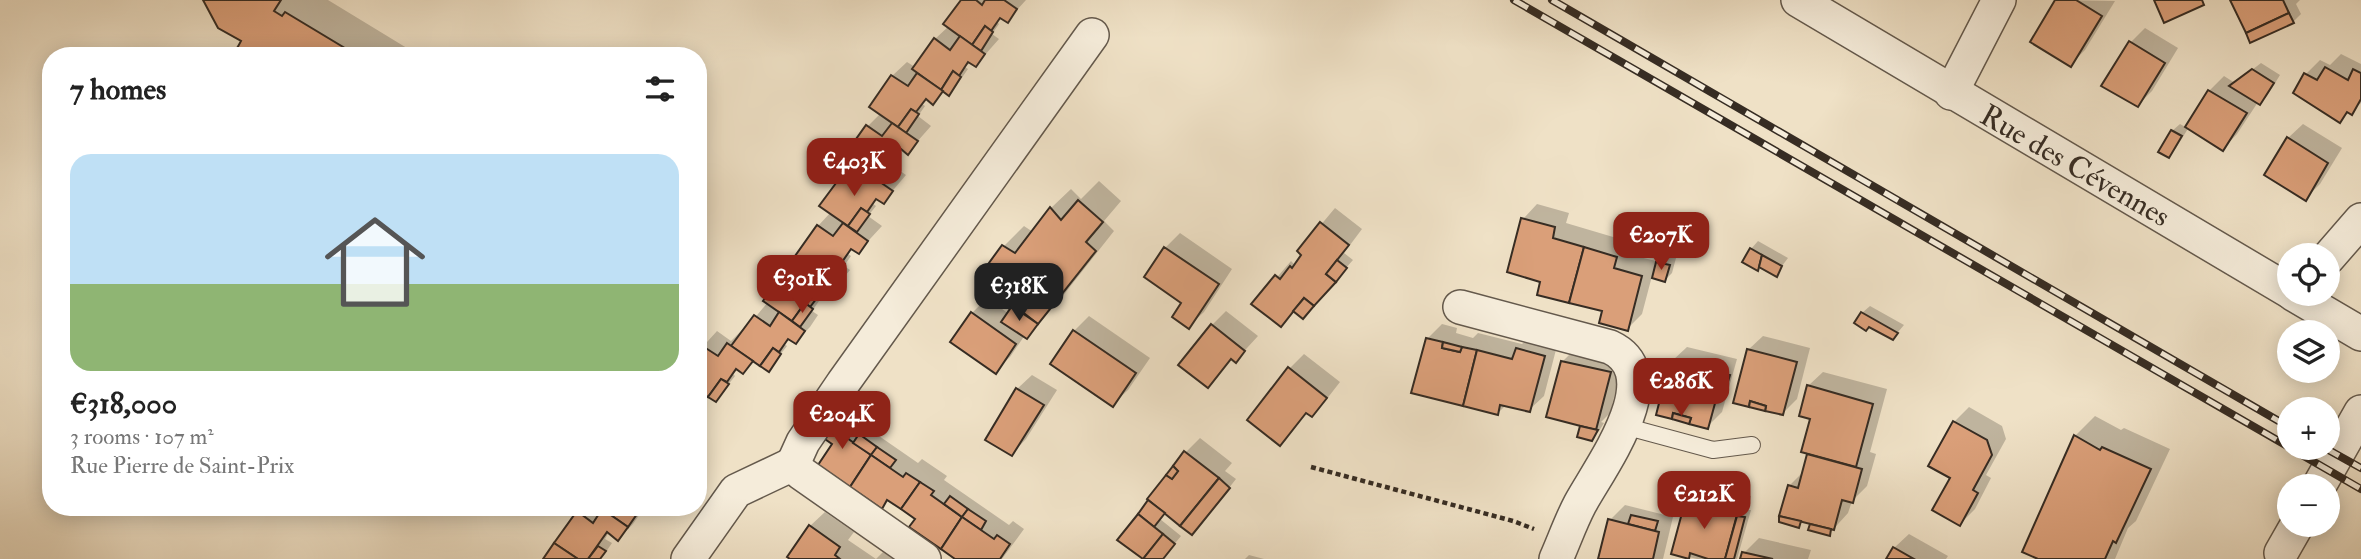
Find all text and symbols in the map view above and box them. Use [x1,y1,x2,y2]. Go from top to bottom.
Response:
icon: filters [641,70,679,108]
text: 7 homes [70,71,166,108]
street label: Rue des Cévennes [1974,97,2176,235]
pin: €403K [805,138,903,198]
text: €403K [823,146,885,175]
icon: home [312,199,438,325]
pin: €207K [1612,212,1710,272]
text: €207K [1629,220,1693,249]
map controls [2277,243,2340,537]
button: locate [2277,243,2340,306]
pin: €301K [753,256,851,315]
text: €301K [773,263,831,292]
pin: €318K [970,264,1068,323]
text: €318K [990,271,1048,300]
button: layers [2277,320,2340,383]
pin: €286K [1632,358,1730,418]
text: €286K [1649,366,1713,395]
text: €318,000 [70,385,177,422]
pin: €204K [793,392,891,451]
button: + [2277,397,2340,460]
text: €204K [809,399,875,428]
text: 3 rooms · 107 m² [70,422,214,451]
text: Rue Pierre de Saint-Prix [70,451,294,480]
pin: €212K [1655,472,1753,531]
button: − [2277,474,2340,537]
text: €212K [1673,479,1735,508]

